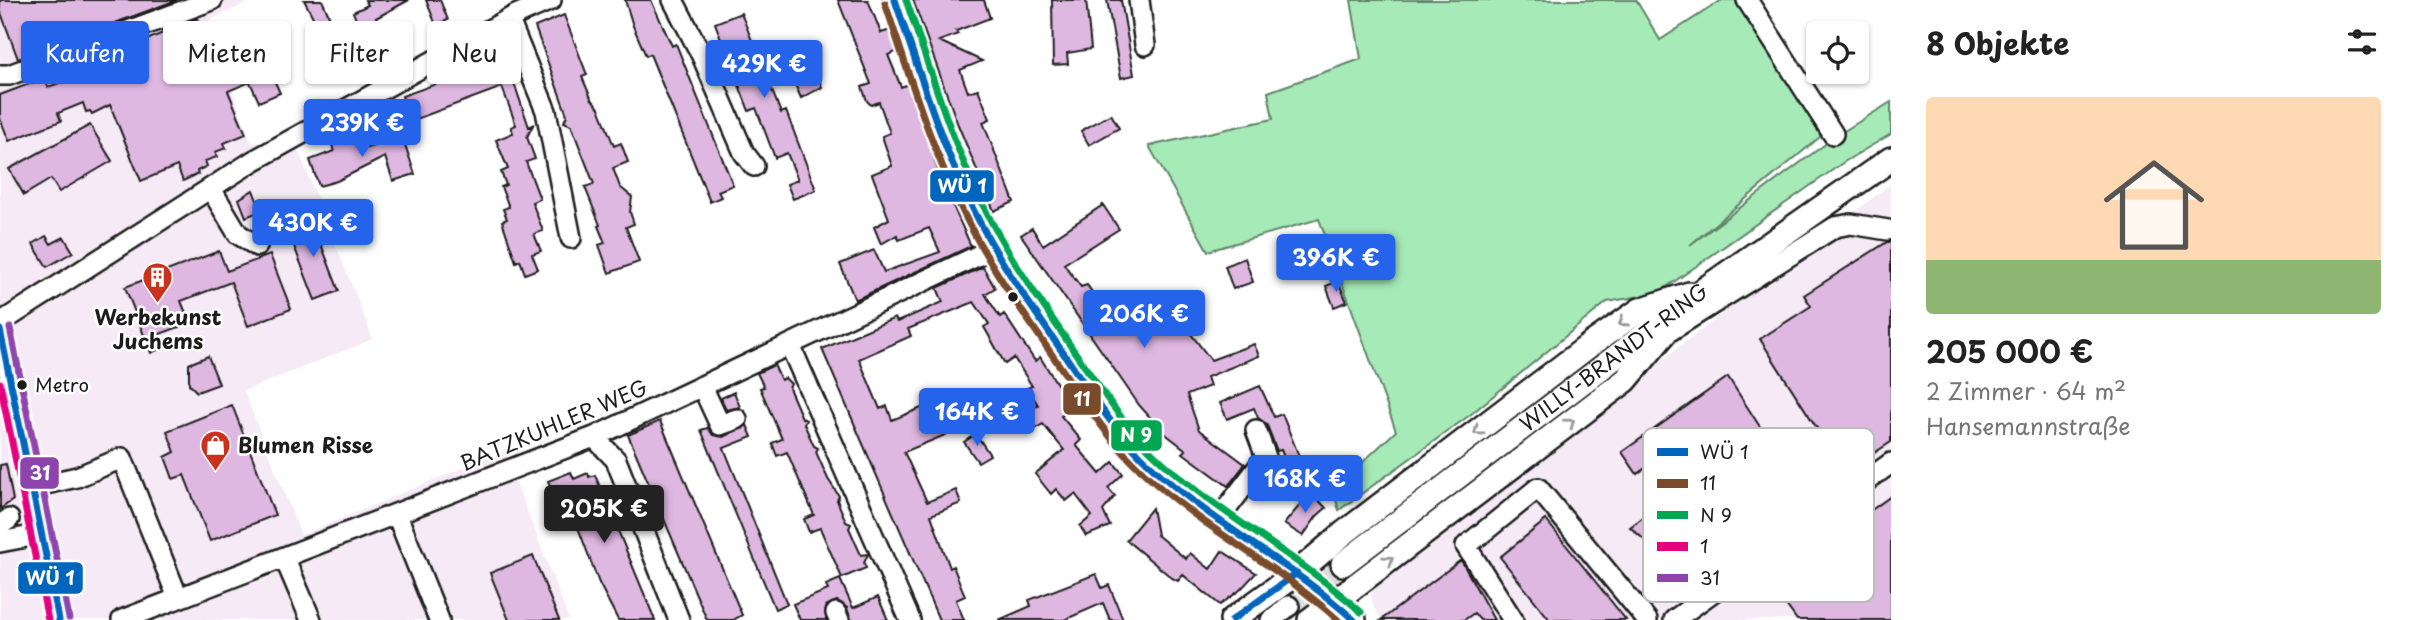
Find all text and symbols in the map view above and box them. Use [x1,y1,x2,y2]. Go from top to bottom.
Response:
text: 8 Objekte [1926,20,2070,65]
chip: Kaufen [21,21,149,84]
chip: Mieten [163,21,291,84]
chip: Filter [305,21,413,84]
chip: Neu [427,21,521,84]
map controls [1806,21,1869,84]
button: locate [1806,21,1869,84]
icon: filters [2343,23,2381,61]
pin: 429K € [707,41,821,100]
text: 429K € [722,45,806,80]
pin: 239K € [305,100,419,159]
text: 239K € [320,104,404,139]
icon: home [2091,142,2217,268]
line badge: WÜ 1 [929,169,995,203]
text: WÜ 1 [937,171,987,199]
pin: 430K € [256,200,370,259]
text: 430K € [268,204,358,239]
pin: 396K € [1279,234,1393,294]
text: 396K € [1292,239,1380,274]
building icon: Werbekunst Juchems [141,261,175,305]
street label: WILLY-BRANDT-RING [1512,274,1714,438]
unlabelled marker [1006,290,1020,304]
pin: 206K € [1087,290,1201,350]
text: 206K € [1099,295,1189,330]
place label: Werbekunst Juchems [95,300,222,356]
one-way arrow [1618,314,1631,326]
text: 205 000 € [1926,328,2093,373]
place label: Metro [35,370,89,398]
street label: BATZKUHLER WEG [455,370,652,478]
text: 2 Zimmer · 64 m² [1926,373,2126,408]
marker: Metro [15,378,29,392]
line badge: 11 [1062,382,1102,416]
text: 11 [1073,384,1091,412]
pin: 164K € [920,388,1034,448]
text: 164K € [935,393,1019,428]
text: Hansemannstraße [1926,408,2130,443]
one-way arrow [1562,418,1575,431]
line badge: N 9 [1110,419,1163,452]
text: N 9 [1120,420,1152,448]
one-way arrow [1473,422,1485,435]
place label: Blumen Risse [238,428,373,460]
legend [1643,428,1874,602]
shop icon: Blumen Risse [198,429,232,473]
text: WÜ 1 [1700,437,1749,465]
line badge: 31 [19,456,60,490]
pin: 168K € [1248,456,1362,515]
text: 31 [30,458,50,486]
text: 168K € [1264,460,1346,495]
text: 11 [1700,468,1716,496]
pin: 205K € [547,486,661,545]
text: 205K € [560,490,648,525]
text: N 9 [1700,500,1732,528]
text: 1 [1700,531,1709,559]
one-way arrow [1381,556,1394,568]
line badge: WÜ 1 [17,561,84,595]
text: WÜ 1 [25,563,75,591]
text: 31 [1700,563,1720,591]

